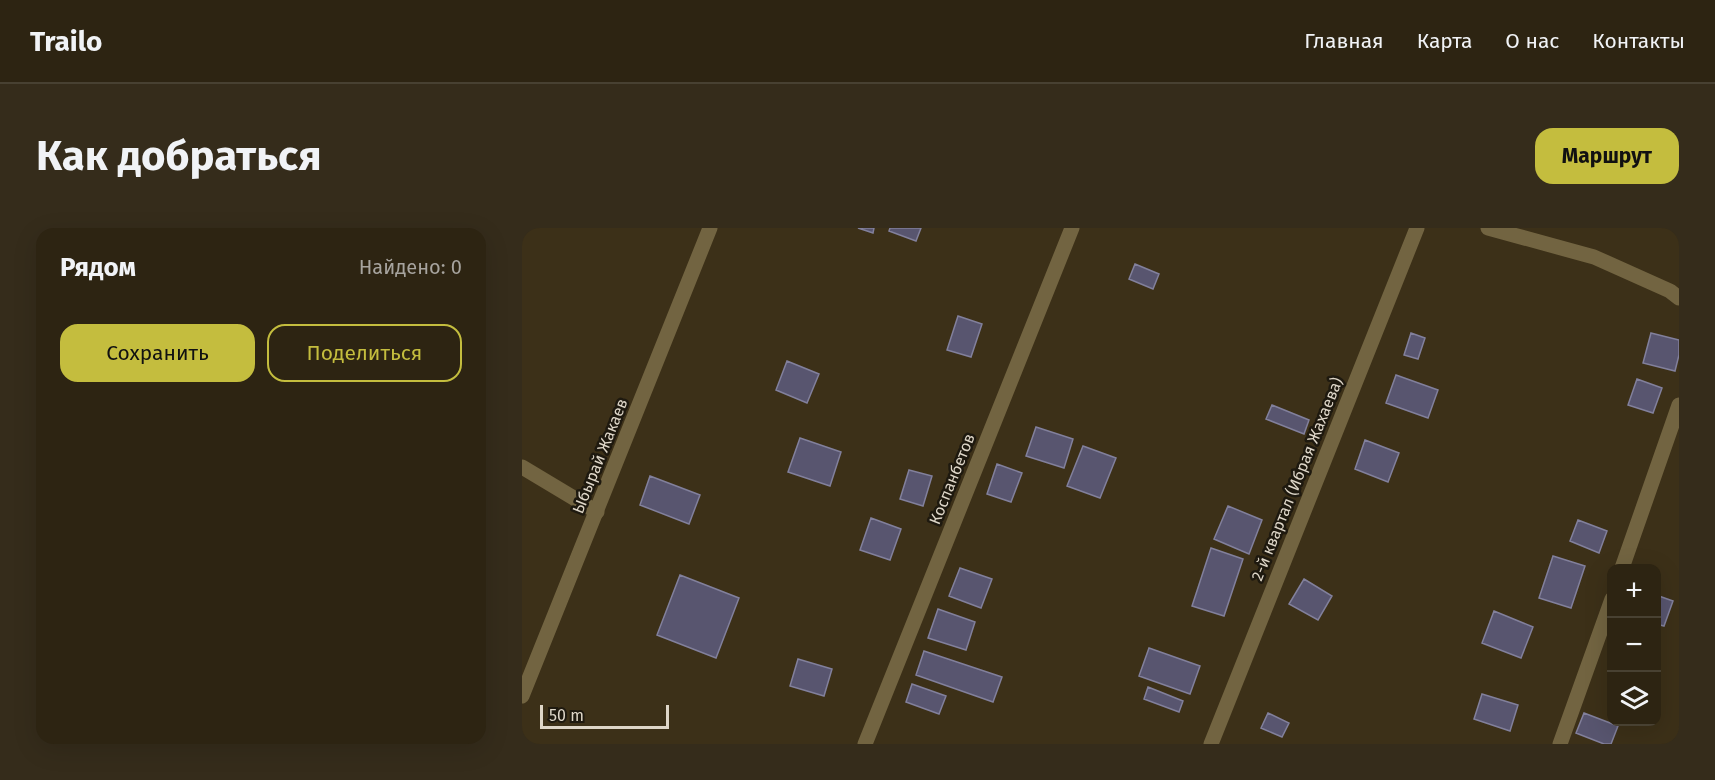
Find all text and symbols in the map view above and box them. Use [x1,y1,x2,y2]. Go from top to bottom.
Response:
text: Trailo [30,25,102,58]
text: Главная [1304,28,1384,54]
text: Карта [1417,28,1472,54]
text: О нас [1505,28,1559,54]
text: Контакты [1592,28,1685,54]
button: Маршрут [1535,128,1679,184]
text: Как добраться [36,131,322,181]
text: Рядом [60,252,136,283]
text: Найдено: 0 [359,255,462,279]
button: Сохранить [60,324,255,382]
button: Поделиться [267,324,462,382]
street label: 2-й квартал (Ибрая Жахаева) [1247,374,1347,584]
street label: Ыбырай Жакаев [568,396,632,516]
street label: Коспанбетов [925,431,979,527]
map controls [1607,564,1661,726]
button: + [1607,564,1661,618]
button: − [1607,618,1661,672]
button: layers [1607,672,1661,726]
scale bar [540,702,669,730]
text: 50 m [549,706,584,725]

